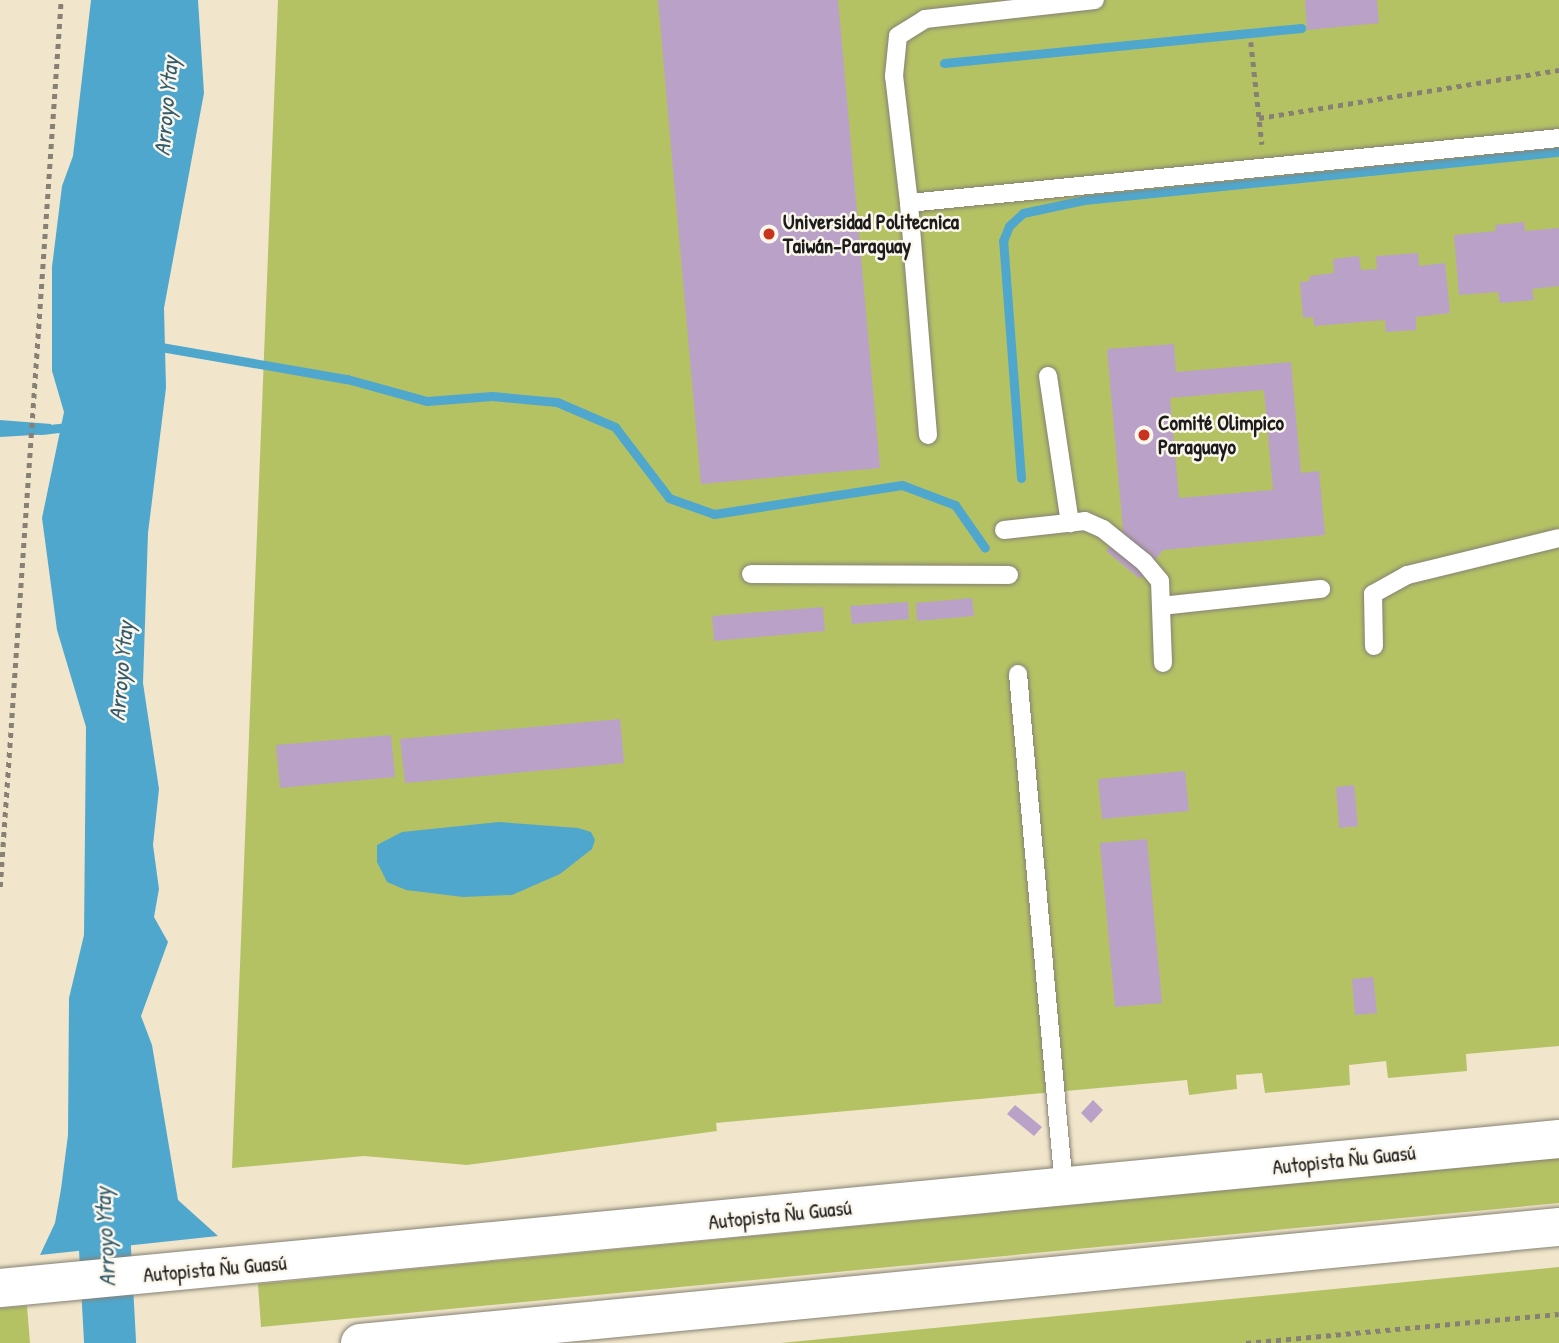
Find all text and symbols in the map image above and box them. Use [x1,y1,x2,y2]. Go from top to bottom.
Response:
water label: Arroyo Ytay [148,55,184,157]
place label: Universidad Politecnica Taiwán-Paraguay [783,209,959,259]
marker: Universidad Politecnica Taiwán-Paraguay [761,226,777,242]
place label: Comité Olimpico Paraguayo [1158,410,1284,460]
marker: Comité Olimpico Paraguayo [1136,427,1152,443]
water label: Arroyo Ytay [103,620,139,722]
street label: Autopista Ñu Guasú [1271,1140,1417,1180]
water label: Arroyo Ytay [89,1187,121,1287]
street label: Autopista Ñu Guasú [707,1195,853,1235]
street label: Autopista Ñu Guasú [142,1250,288,1288]

